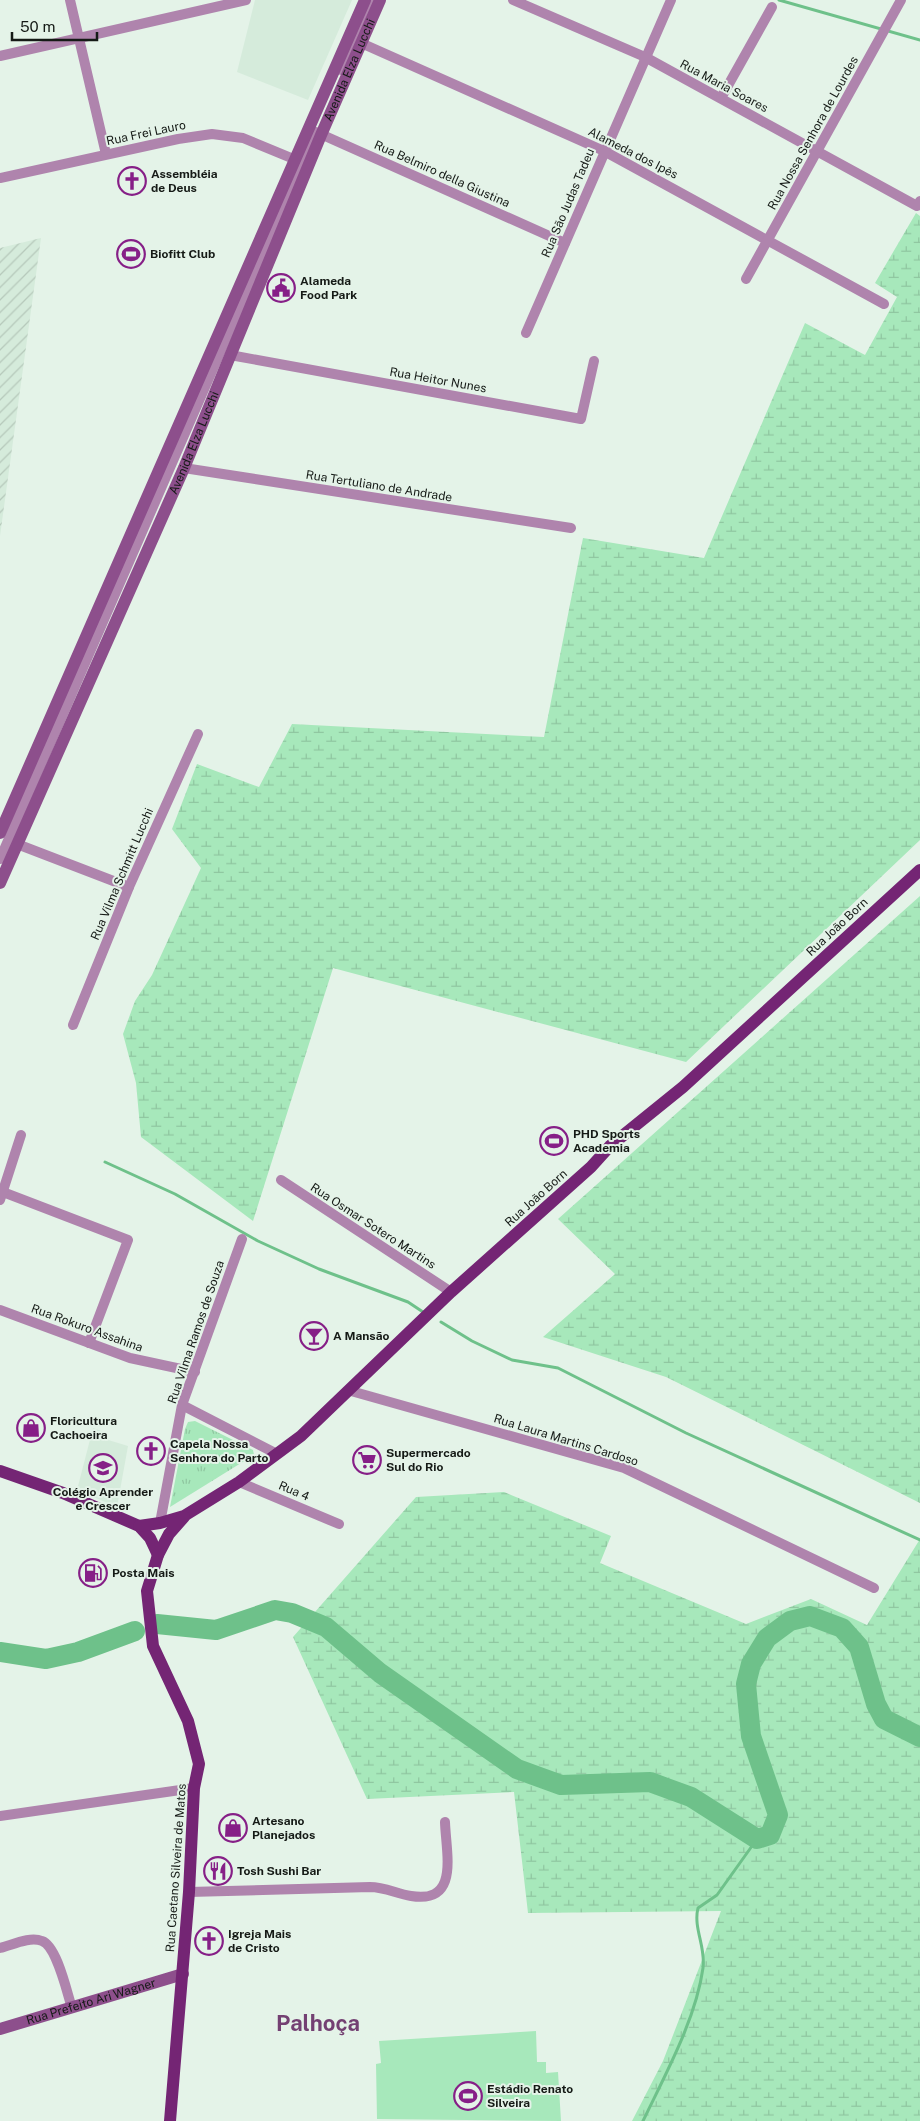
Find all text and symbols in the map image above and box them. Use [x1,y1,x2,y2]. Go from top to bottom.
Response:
scale bar [12,10,98,42]
street label: Avenida Elza Lucchi [321,17,378,123]
text: 50 m [20,18,55,35]
street label: Rua Nossa Senhora de Lourdes [765,54,861,212]
street label: Rua Maria Soares [678,57,770,115]
street label: Rua Frei Lauro [105,118,187,148]
street label: Alameda dos Ipês [586,124,680,182]
street label: Rua Belmiro della Giustina [372,138,512,210]
street label: Rua São Judas Tadeu [539,146,597,260]
church icon: Assembléia de Deus [117,166,147,196]
place label: Assembléia de Deus [151,167,218,195]
sports icon: Biofitt Club [116,239,146,269]
place label: Biofitt Club [150,247,215,261]
public building icon: Alameda Food Park [266,273,296,303]
place label: Alameda Food Park [300,274,357,302]
street label: Rua Heitor Nunes [388,365,488,395]
street label: Avenida Elza Lucchi [166,389,222,497]
street label: Rua Tertuliano de Andrade [305,468,453,505]
street label: Rua Vilma Schmitt Lucchi [88,806,156,942]
street label: Rua João Born [803,895,871,959]
sports icon: PHD Sports Academia [539,1126,569,1156]
place label: PHD Sports Academia [573,1127,640,1155]
street label: Rua João Born [502,1166,570,1230]
street label: Rua Osmar Sotero Martins [308,1180,438,1272]
street label: Rua Vilma Ramos de Souza [165,1259,227,1405]
street label: Rua Rokuro Assahina [29,1301,145,1355]
bar icon: A Mansão [299,1321,329,1351]
place label: A Mansão [333,1329,389,1343]
street label: Rua Laura Martins Cardoso [492,1411,640,1469]
shop icon: Floricultura Cachoeira [16,1413,46,1443]
place label: Floricultura Cachoeira [50,1414,117,1442]
church icon: Capela Nossa Senhora do Parto [136,1436,166,1466]
place label: Capela Nossa Senhora do Parto [170,1437,269,1465]
supermarket icon: Supermercado Sul do Rio [352,1445,382,1475]
place label: Supermercado Sul do Rio [386,1446,471,1474]
school or university icon: Colégio Aprender e Crescer [88,1453,118,1483]
street label: Rua 4 [276,1478,312,1504]
place label: Colégio Aprender e Crescer [53,1485,153,1513]
fuel station icon: Posta Mais [78,1558,108,1588]
place label: Posta Mais [112,1566,175,1580]
street label: Rua Caetano Silveira de Matos [163,1783,189,1953]
shop icon: Artesano Planejados [218,1813,248,1843]
place label: Artesano Planejados [252,1814,315,1842]
restaurant icon: Tosh Sushi Bar [203,1856,233,1886]
place label: Tosh Sushi Bar [237,1864,321,1878]
church icon: Igreja Mais de Cristo [194,1926,224,1956]
place label: Igreja Mais de Cristo [228,1927,291,1955]
street label: Rua Prefeito Ari Wagner [25,1976,158,2028]
district label: Palhoça [276,2010,360,2036]
sports icon: Estádio Renato Silveira [453,2081,483,2111]
place label: Estádio Renato Silveira [487,2082,573,2110]

